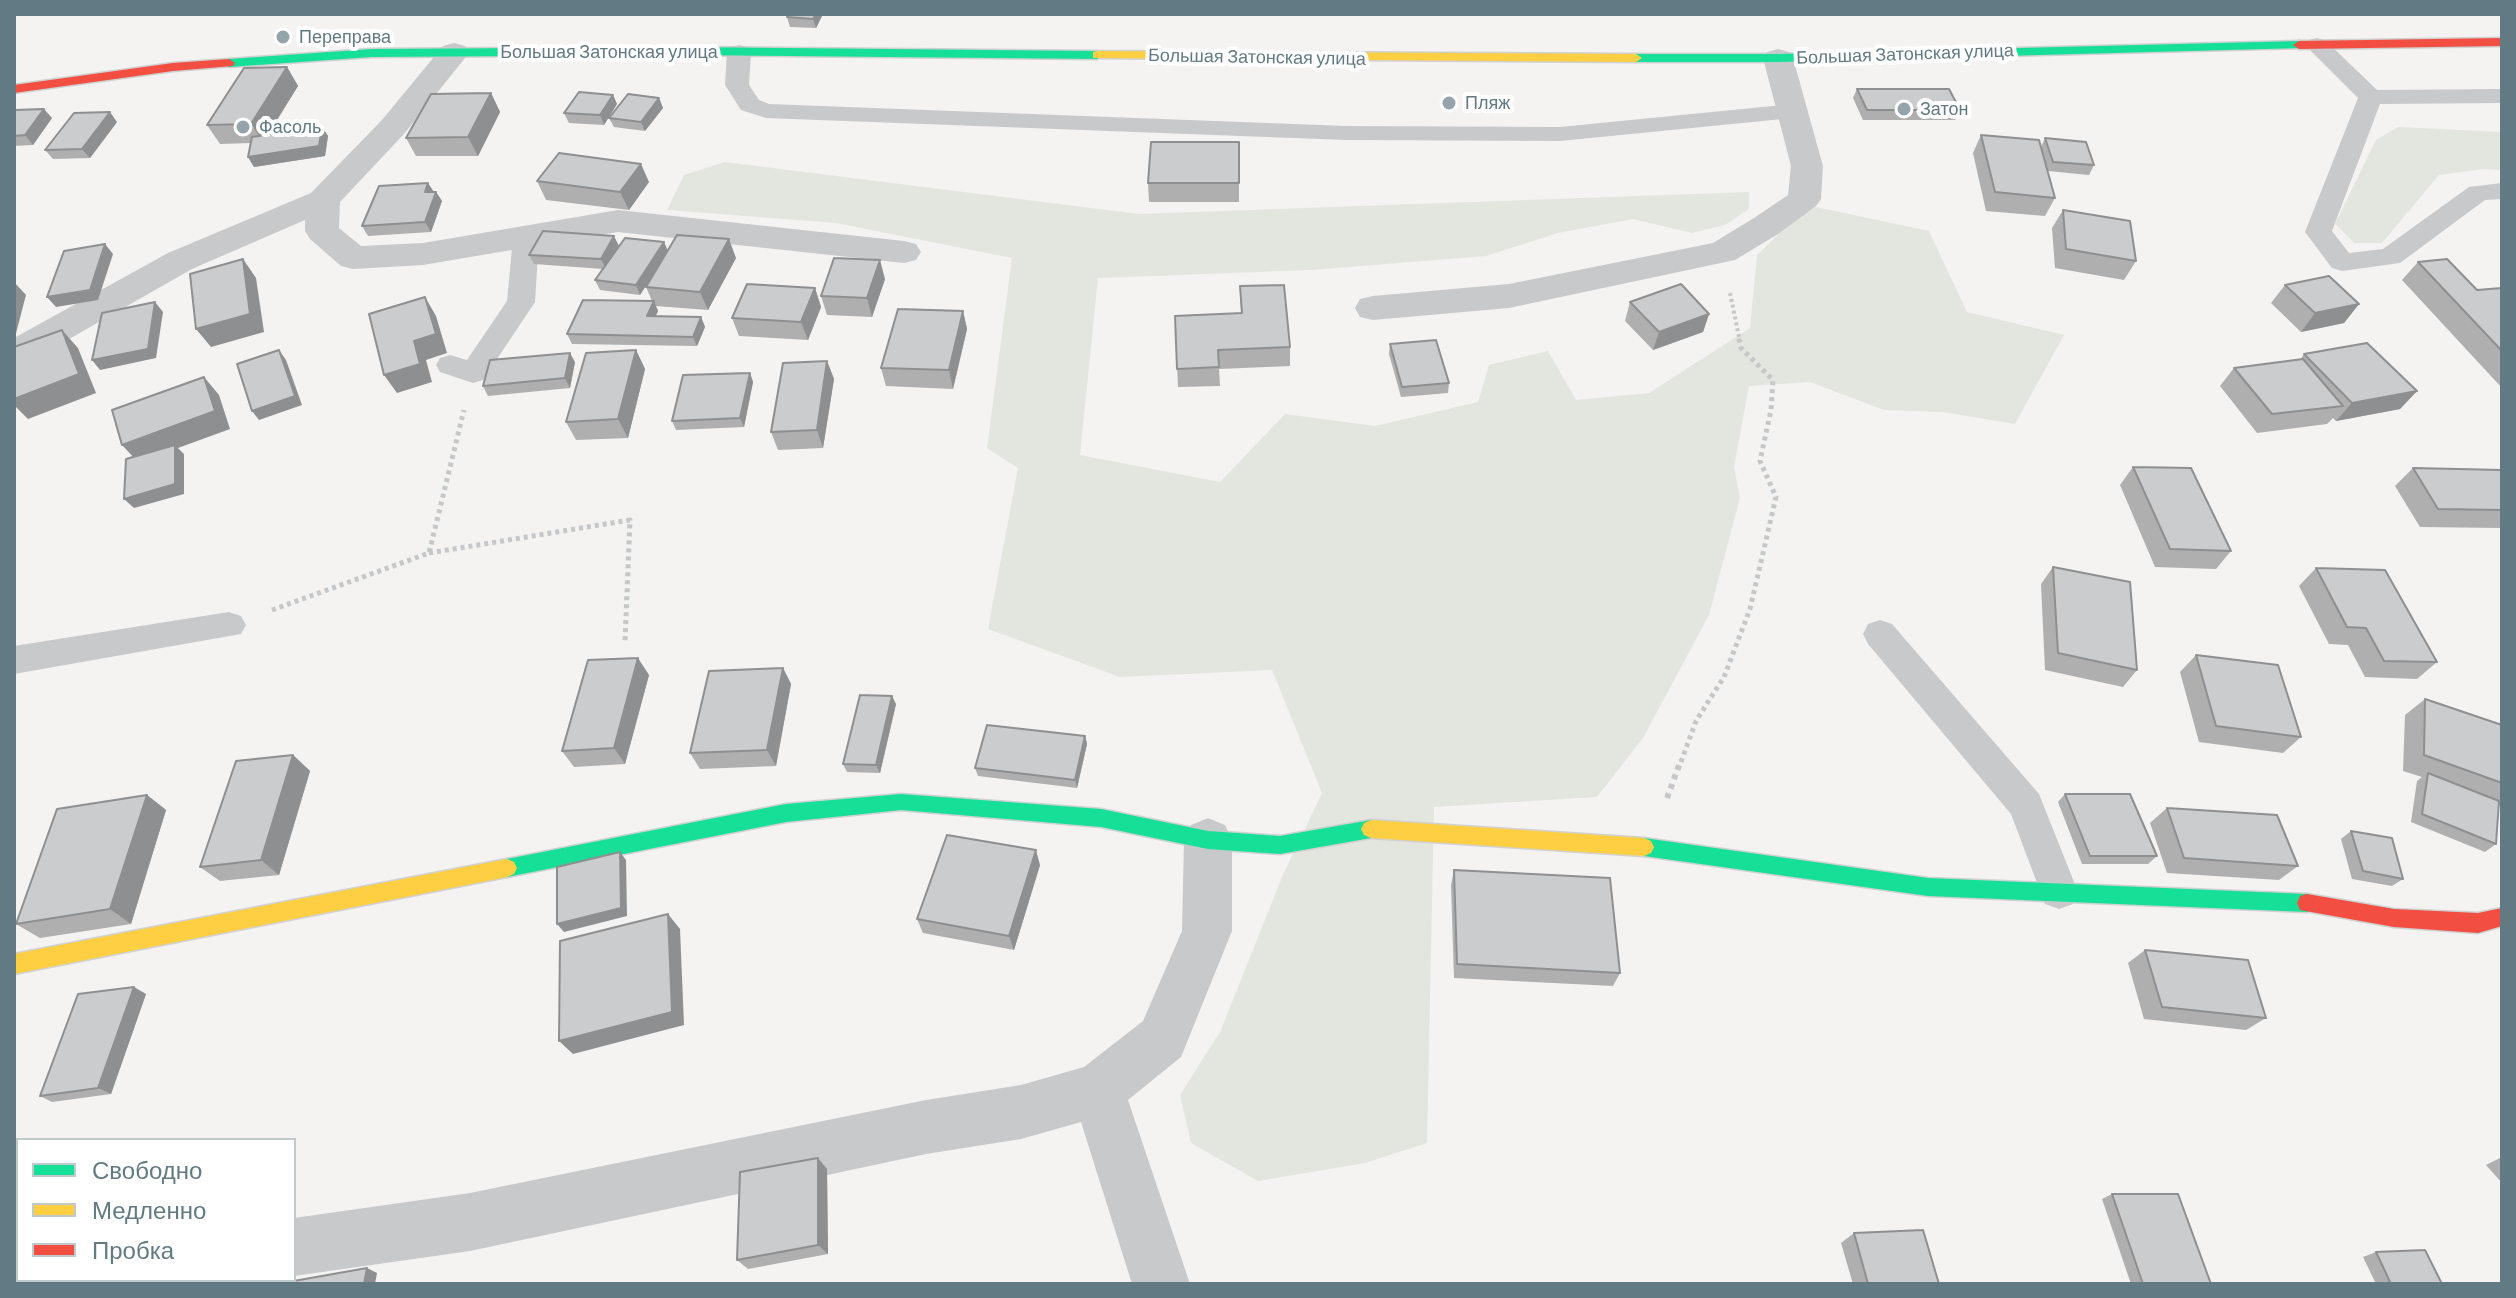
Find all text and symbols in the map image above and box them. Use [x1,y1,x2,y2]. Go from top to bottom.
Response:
place label: Переправа [299,26,391,48]
marker: Переправа [274,28,292,46]
street label: Большая Затонская улица [1796,39,2014,69]
street label: Большая Затонская улица [500,41,718,63]
street label: Большая Затонская улица [1148,44,1366,70]
place label: Пляж [1465,92,1510,114]
marker: Пляж [1440,94,1458,112]
place label: Затон [1920,98,1968,120]
marker: Затон [1895,100,1913,118]
place label: Фасоль [259,116,321,138]
marker: Фасоль [234,118,252,136]
legend [16,1138,296,1282]
text: Свободно [92,1155,202,1184]
text: Медленно [92,1195,206,1224]
text: Пробка [92,1235,174,1264]

